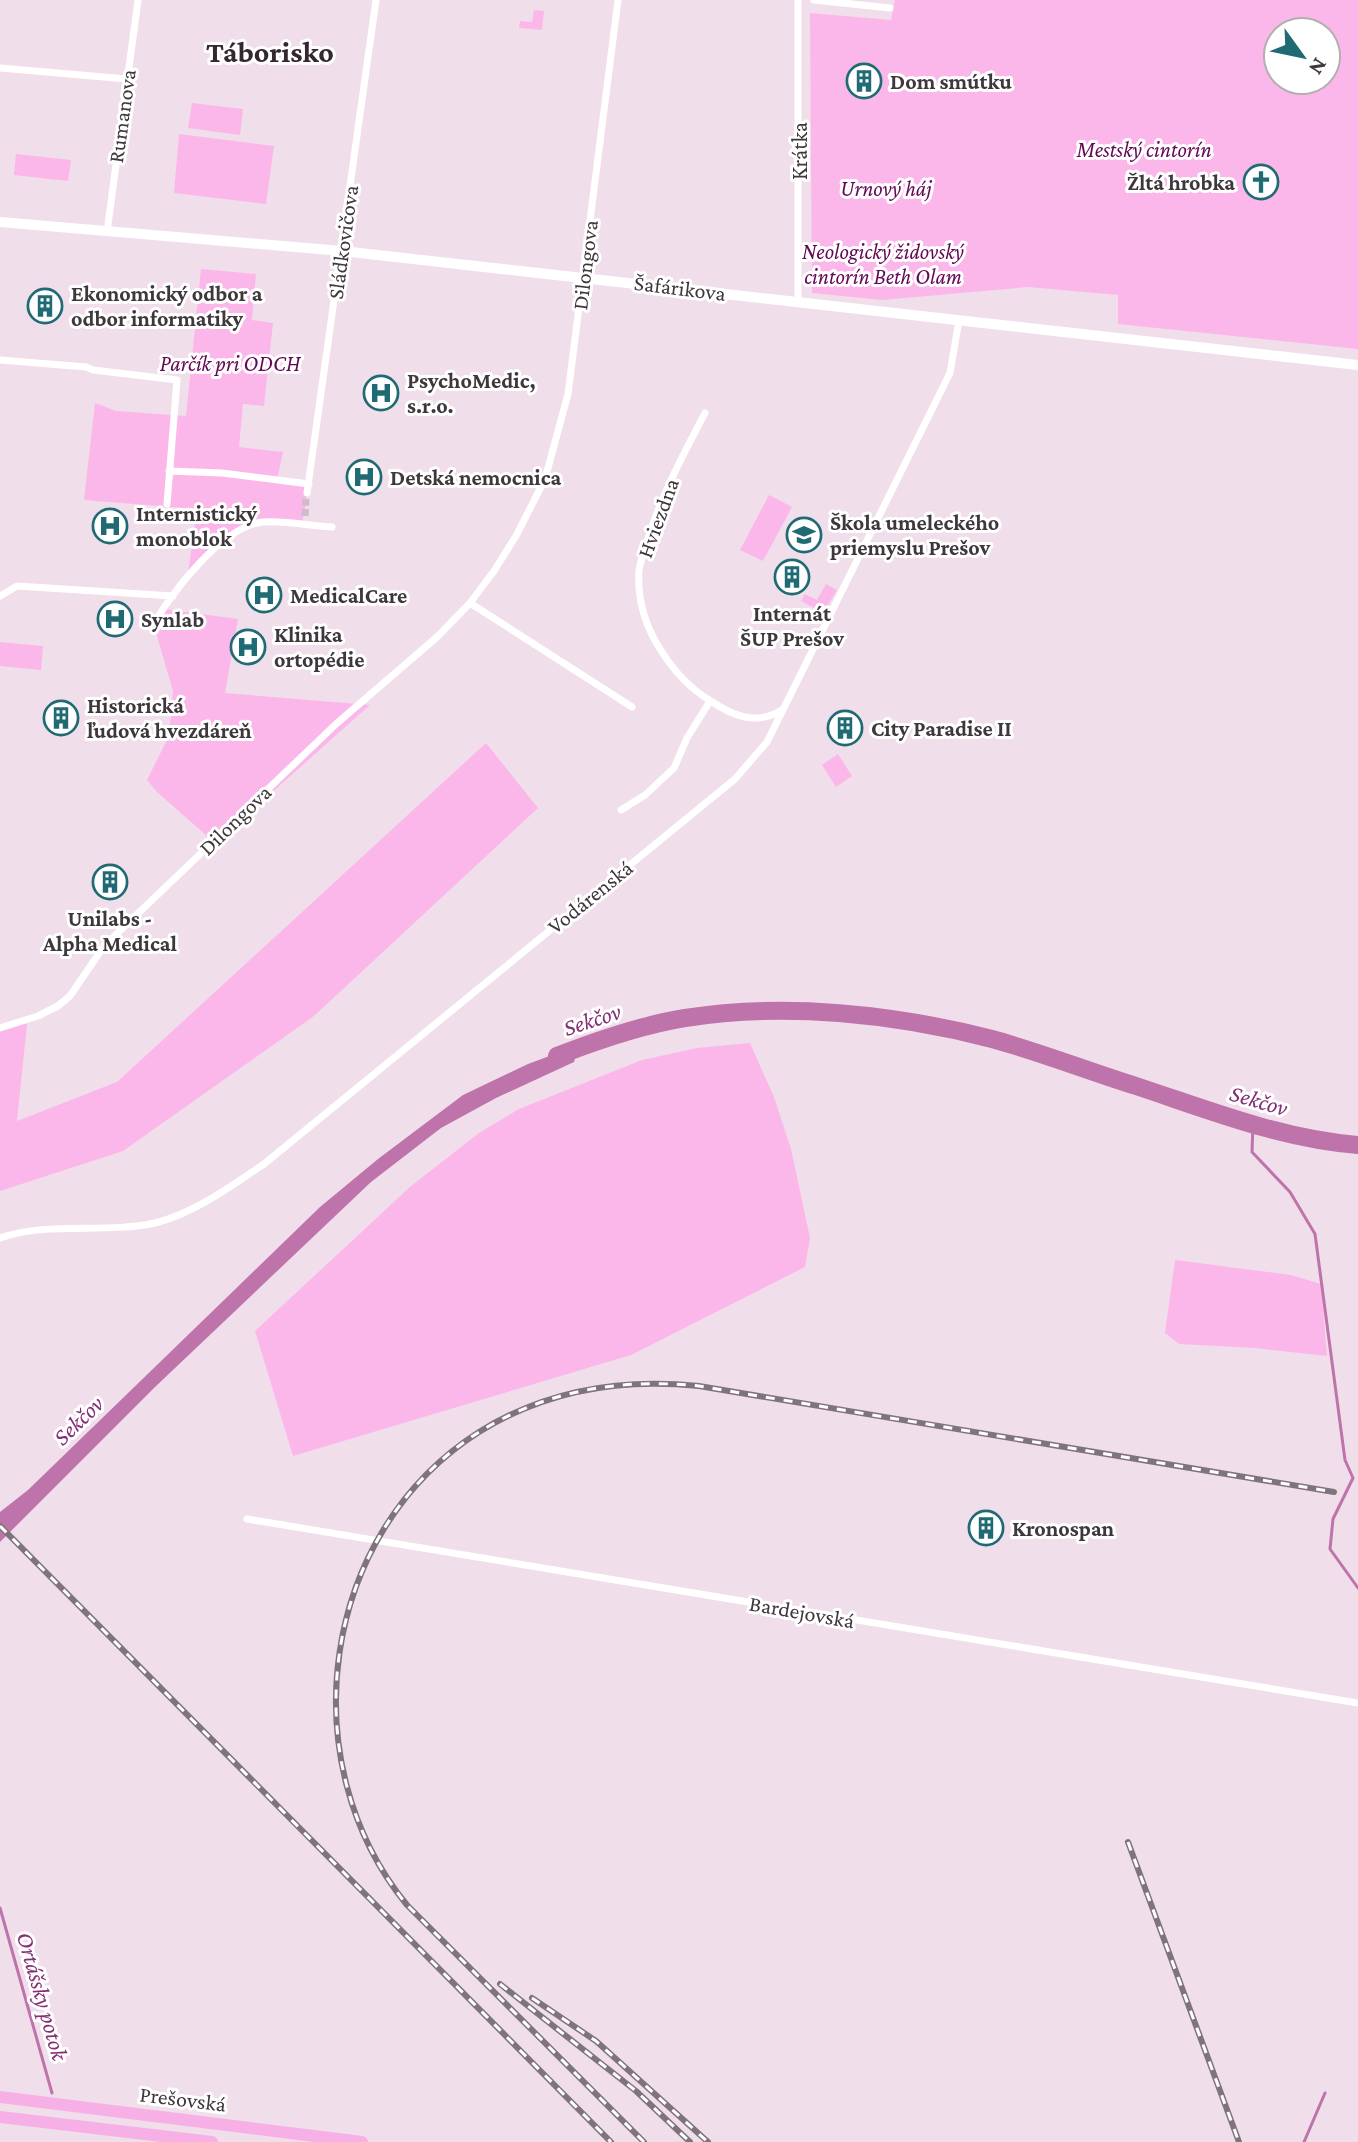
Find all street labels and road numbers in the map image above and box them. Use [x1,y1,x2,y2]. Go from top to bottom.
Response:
street label: Rumanova [103,68,141,164]
street label: Krátka [787,122,812,180]
street label: Sládkovičova [323,183,363,301]
street label: Dilongova [567,219,603,311]
street label: Šafárikova [633,270,727,306]
street label: Hviezdna [632,475,684,561]
street label: Dilongova [194,780,276,860]
street label: Vodárenská [542,855,638,939]
street label: Bardejovská [747,1590,857,1634]
street label: Prešovská [138,2081,228,2117]

